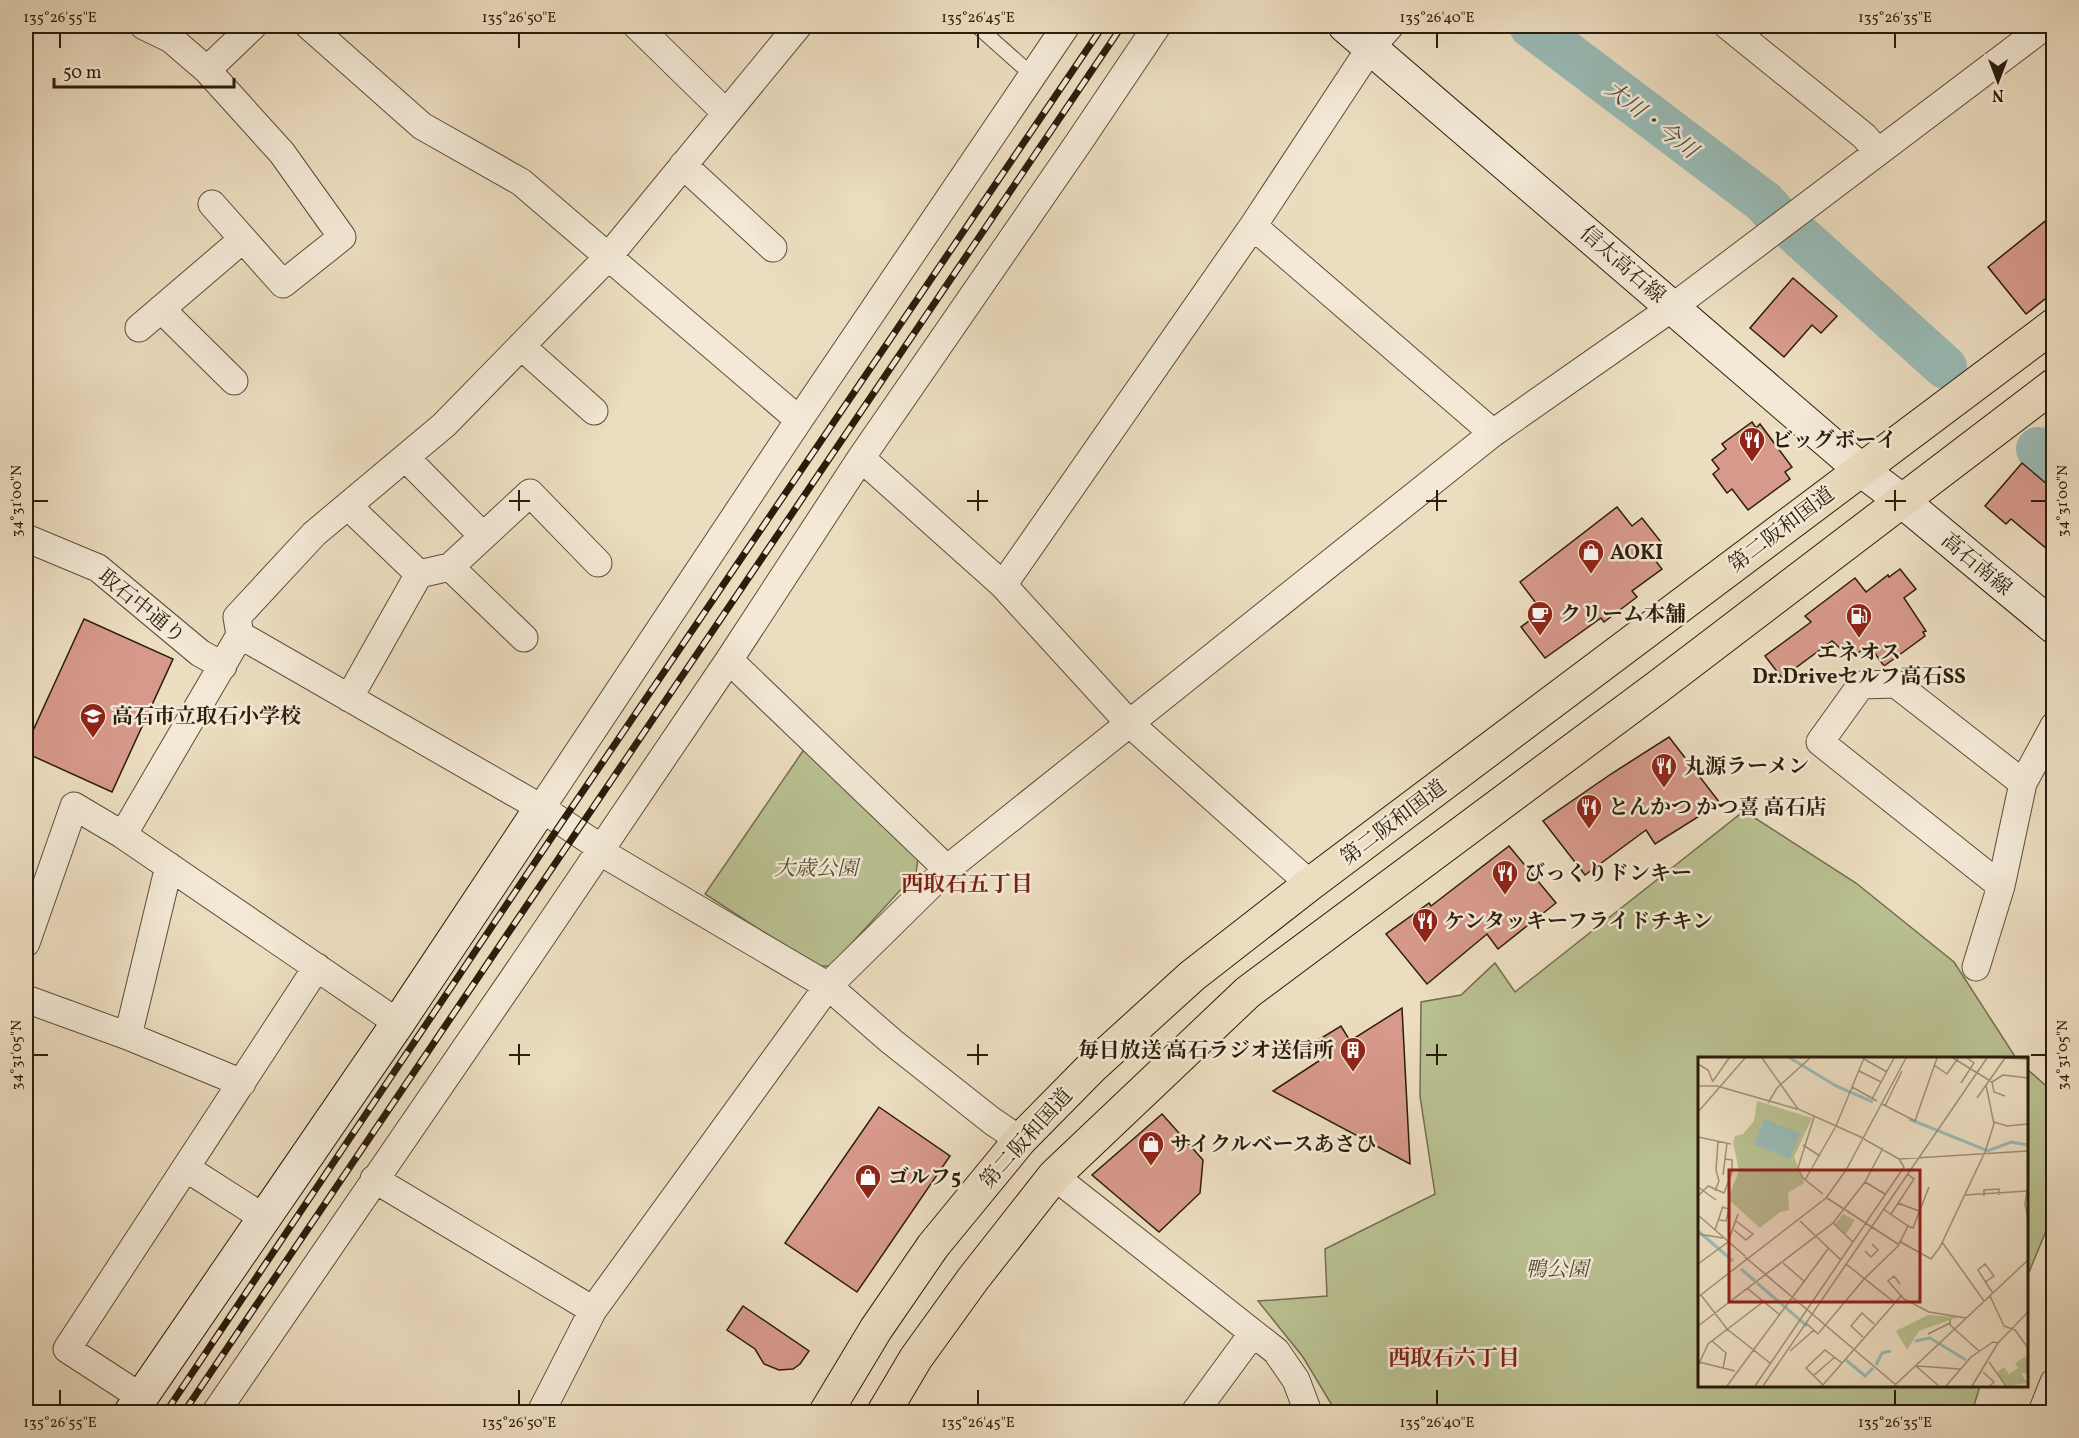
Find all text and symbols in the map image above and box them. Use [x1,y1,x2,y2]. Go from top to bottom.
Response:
text: 135°26'55"E [23,8,97,29]
text: 135°26'50"E [482,8,556,29]
text: 135°26'45"E [941,8,1015,29]
text: 135°26'40"E [1399,8,1475,29]
text: 135°26'35"E [1858,8,1932,29]
scale bar [54,51,234,89]
north arrow [1968,51,2028,111]
text: 50 m [63,61,102,86]
water label: 大川・今川 [1598,75,1705,168]
text: N [1992,83,2004,105]
street label: 信太高石線 [1573,220,1671,311]
restaurant icon: ビッグボーイ [1737,425,1767,463]
place label: ビッグボーイ [1772,427,1897,456]
text: 34°31'00"N [7,465,28,537]
text: 34°31'00"N [2053,465,2074,537]
street label: 第二阪和国道 [1723,481,1841,580]
street label: 高石南線 [1935,527,2018,603]
shop icon: AOKI [1576,537,1606,575]
place label: AOKI [1610,539,1663,568]
street label: 取石中通り [91,563,191,651]
cafe icon: クリーム本舗 [1525,599,1555,637]
place label: クリーム本舗 [1560,601,1686,630]
fuel station icon: エネオス Dr.Driveセルフ高石SS [1844,601,1874,639]
place label: エネオス Dr.Driveセルフ高石SS [1752,639,1966,692]
school or university icon: 高石市立取石小学校 [78,701,108,739]
place label: 高石市立取石小学校 [112,703,301,732]
restaurant icon: 丸源ラーメン [1649,751,1679,789]
place label: 丸源ラーメン [1684,753,1809,782]
street label: 第二阪和国道 [1335,774,1453,873]
restaurant icon: とんかつ かつ喜 高石店 [1574,792,1604,830]
place label: とんかつ かつ喜 高石店 [1608,794,1826,823]
park label: 大歳公園 [774,855,861,884]
restaurant icon: びっくりドンキー [1490,858,1520,896]
place label: びっくりドンキー [1524,860,1692,889]
district label: 西取石五丁目 [901,870,1033,901]
restaurant icon: ケンタッキーフライドチキン [1410,906,1440,944]
place label: ケンタッキーフライドチキン [1444,908,1713,937]
text: 34°31'05"N [7,1020,28,1090]
text: 34°31'05"N [2053,1020,2074,1090]
building icon: 毎日放送 高石ラジオ送信所 [1338,1035,1368,1073]
place label: 毎日放送 高石ラジオ送信所 [1078,1037,1334,1066]
inset map [1698,1057,2028,1387]
street label: 第二阪和国道 [974,1082,1080,1196]
shop icon: サイクルベースあさひ [1136,1129,1166,1167]
place label: サイクルベースあさひ [1170,1131,1376,1160]
shop icon: ゴルフ5 [853,1162,883,1200]
place label: ゴルフ5 [888,1164,961,1193]
park label: 鴨公園 [1526,1256,1591,1285]
district label: 西取石六丁目 [1388,1344,1520,1375]
text: 135°26'55"E [23,1413,97,1434]
text: 135°26'50"E [482,1413,556,1434]
text: 135°26'45"E [941,1413,1015,1434]
text: 135°26'40"E [1399,1413,1475,1434]
text: 135°26'35"E [1858,1413,1932,1434]

